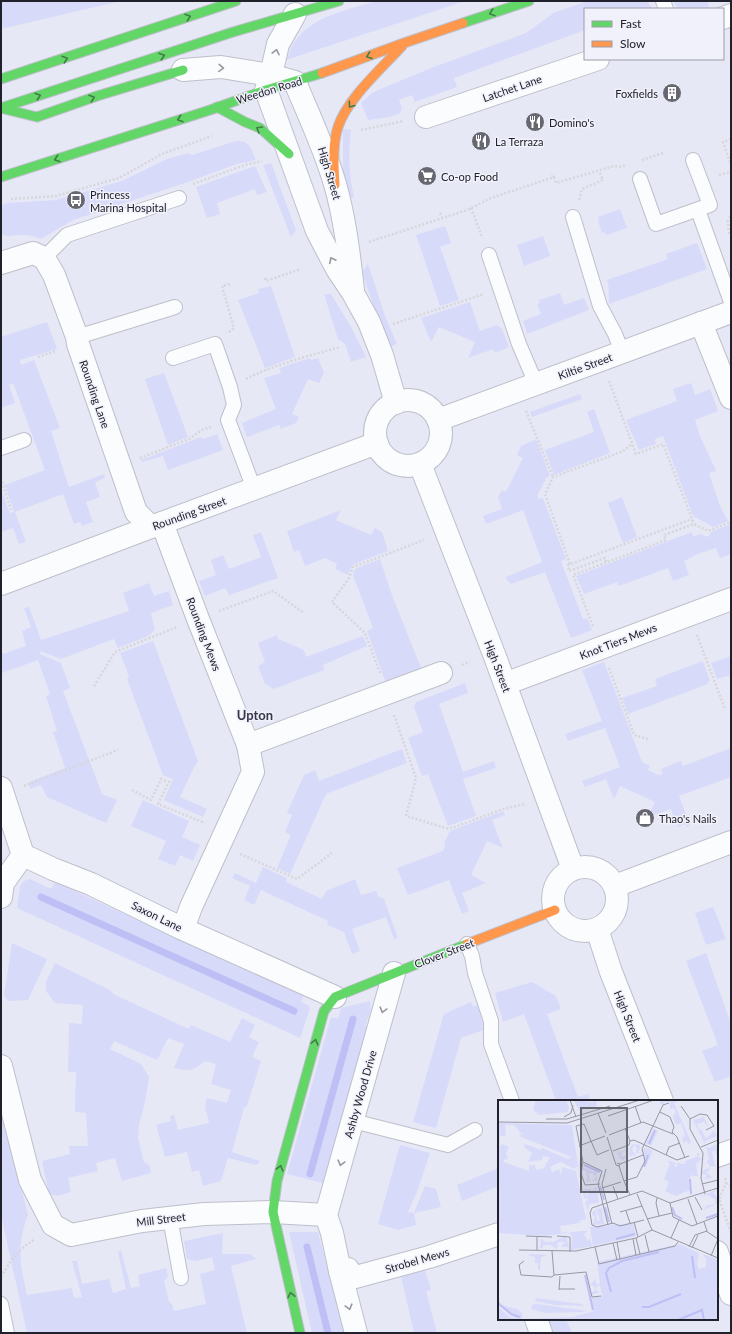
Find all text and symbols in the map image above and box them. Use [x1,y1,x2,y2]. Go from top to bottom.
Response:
legend [584,8,724,60]
one-way arrow [488,9,495,17]
one-way arrow [184,14,191,22]
text: Fast [620,16,642,31]
text: Slow [620,36,646,51]
one-way arrow [271,49,279,56]
one-way arrow [365,51,372,60]
one-way arrow [158,52,165,60]
one-way arrow [61,55,68,63]
one-way arrow [218,63,224,72]
street label: Latchet Lane [481,72,544,104]
street label: Weedon Road [235,74,303,106]
building icon: Foxfields [661,82,683,104]
place label: Foxfields [615,87,658,100]
one-way arrow [34,92,41,101]
one-way arrow [88,95,95,103]
one-way arrow [349,100,356,107]
restaurant icon: Domino's [524,111,546,133]
one-way arrow [177,114,184,123]
place label: Domino's [549,116,595,129]
one-way arrow [256,126,263,134]
restaurant icon: La Terraza [470,130,492,152]
place label: La Terraza [495,135,543,148]
street label: High Street [316,145,344,201]
one-way arrow [53,154,60,163]
supermarket icon: Co-op Food [416,165,438,187]
place label: Co-op Food [441,170,498,183]
place label: Princess Marina Hospital [90,188,167,214]
bus stop icon: Princess Marina Hospital [65,189,87,211]
one-way arrow [330,257,337,264]
street label: Kiltie Street [556,350,614,382]
street label: Rounding Lane [77,358,113,430]
street label: Rounding Street [150,494,228,532]
street label: Rounding Mews [184,595,224,673]
street label: Knot Tiers Mews [578,620,659,662]
street label: High Street [482,638,514,694]
district label: Upton [237,707,273,723]
shop icon: Thao's Nails [634,807,656,829]
place label: Thao's Nails [659,812,717,825]
street label: Saxon Lane [130,898,185,934]
street label: Clover Street [412,936,476,970]
street label: High Street [612,988,644,1044]
one-way arrow [380,1007,388,1014]
one-way arrow [310,1039,319,1046]
street label: Ashby Wood Drive [341,1048,379,1139]
inset map [498,1100,718,1320]
one-way arrow [337,1159,346,1166]
one-way arrow [275,1164,284,1171]
street label: Mill Street [136,1210,187,1228]
street label: Strobel Mews [383,1245,451,1275]
one-way arrow [288,1292,296,1298]
one-way arrow [344,1303,353,1310]

